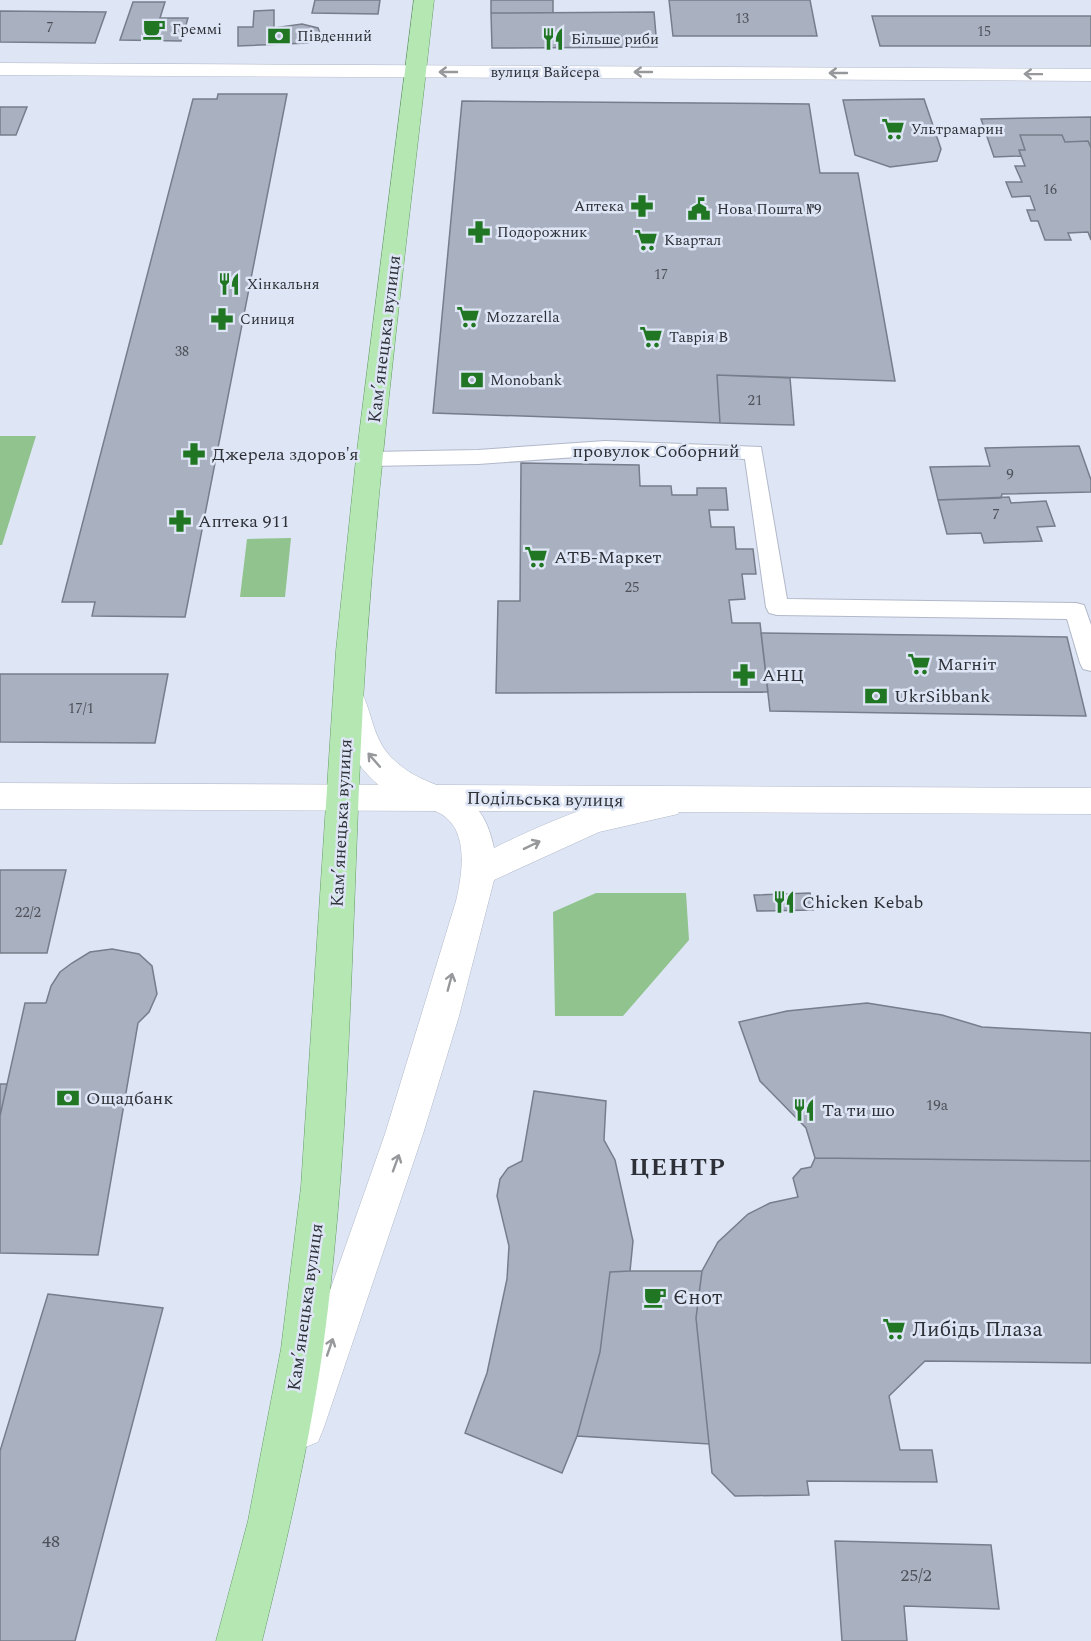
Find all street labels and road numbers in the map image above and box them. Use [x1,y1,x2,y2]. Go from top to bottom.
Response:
street label: вулиця Вайсера [490,61,600,84]
street label: Камʼянецька вулиця [361,254,408,424]
street label: провулок Соборний [572,438,740,465]
street label: Камʼянецька вулиця [324,738,359,908]
street label: Подільська вулиця [466,785,624,814]
street label: Камʼянецька вулиця [280,1222,331,1393]

